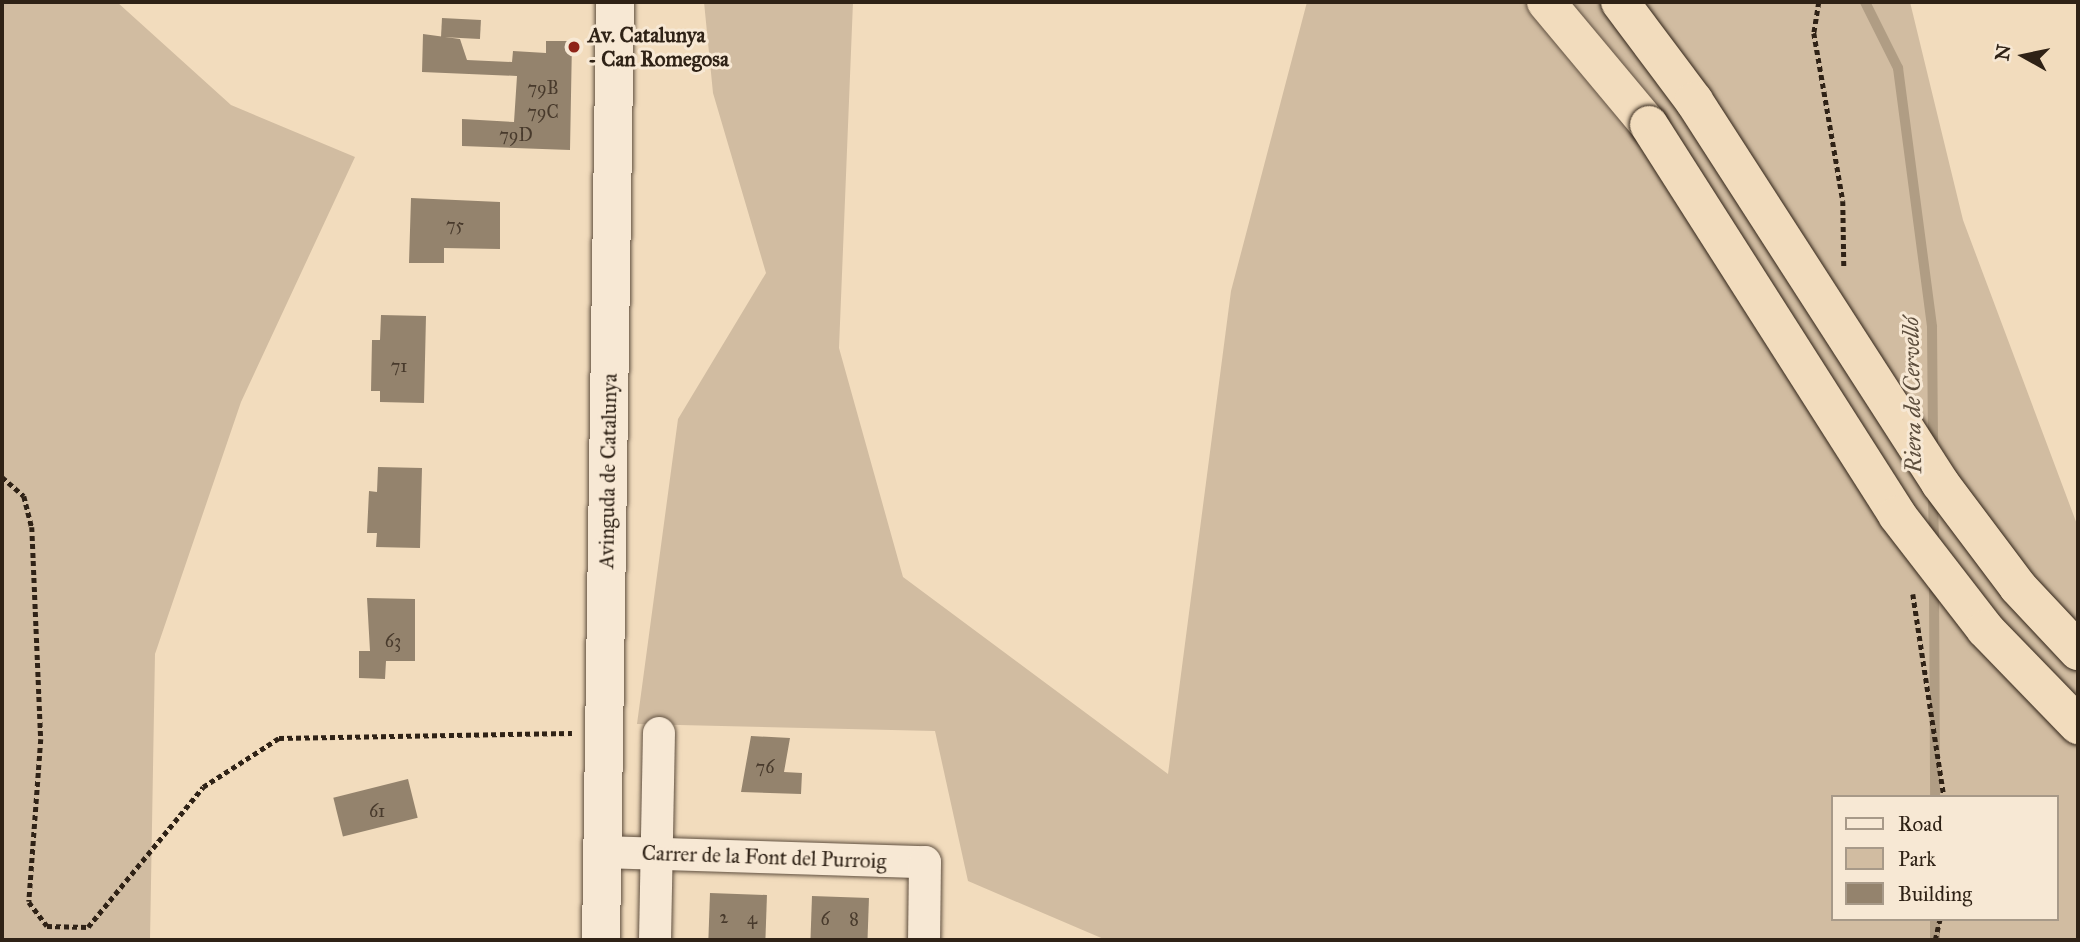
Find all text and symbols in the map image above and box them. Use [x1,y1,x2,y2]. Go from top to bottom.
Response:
north arrow [1989,21,2059,91]
place label: Av. Catalunya - Can Romegosa [588,22,729,72]
marker: Av. Catalunya - Can Romegosa [566,39,582,55]
text: N [1990,43,2015,62]
house number: 79B [527,77,559,99]
house number: 79C [527,101,559,123]
house number: 79D [499,124,533,146]
house number: 75 [446,214,464,236]
water label: Riera de Cervelló [1897,317,1927,473]
house number: 71 [391,355,407,377]
street label: Avinguda de Catalunya [594,373,622,569]
house number: 63 [385,630,401,652]
house number: 76 [756,756,774,778]
legend [1832,795,2059,921]
house number: 61 [369,800,385,822]
text: Road [1898,811,1943,837]
street label: Carrer de la Font del Purroig [641,840,887,874]
text: Park [1898,846,1936,872]
text: Building [1898,881,1972,907]
house number: 2 [720,906,728,928]
house number: 4 [747,907,757,929]
house number: 6 [820,908,830,930]
house number: 8 [849,908,859,930]

